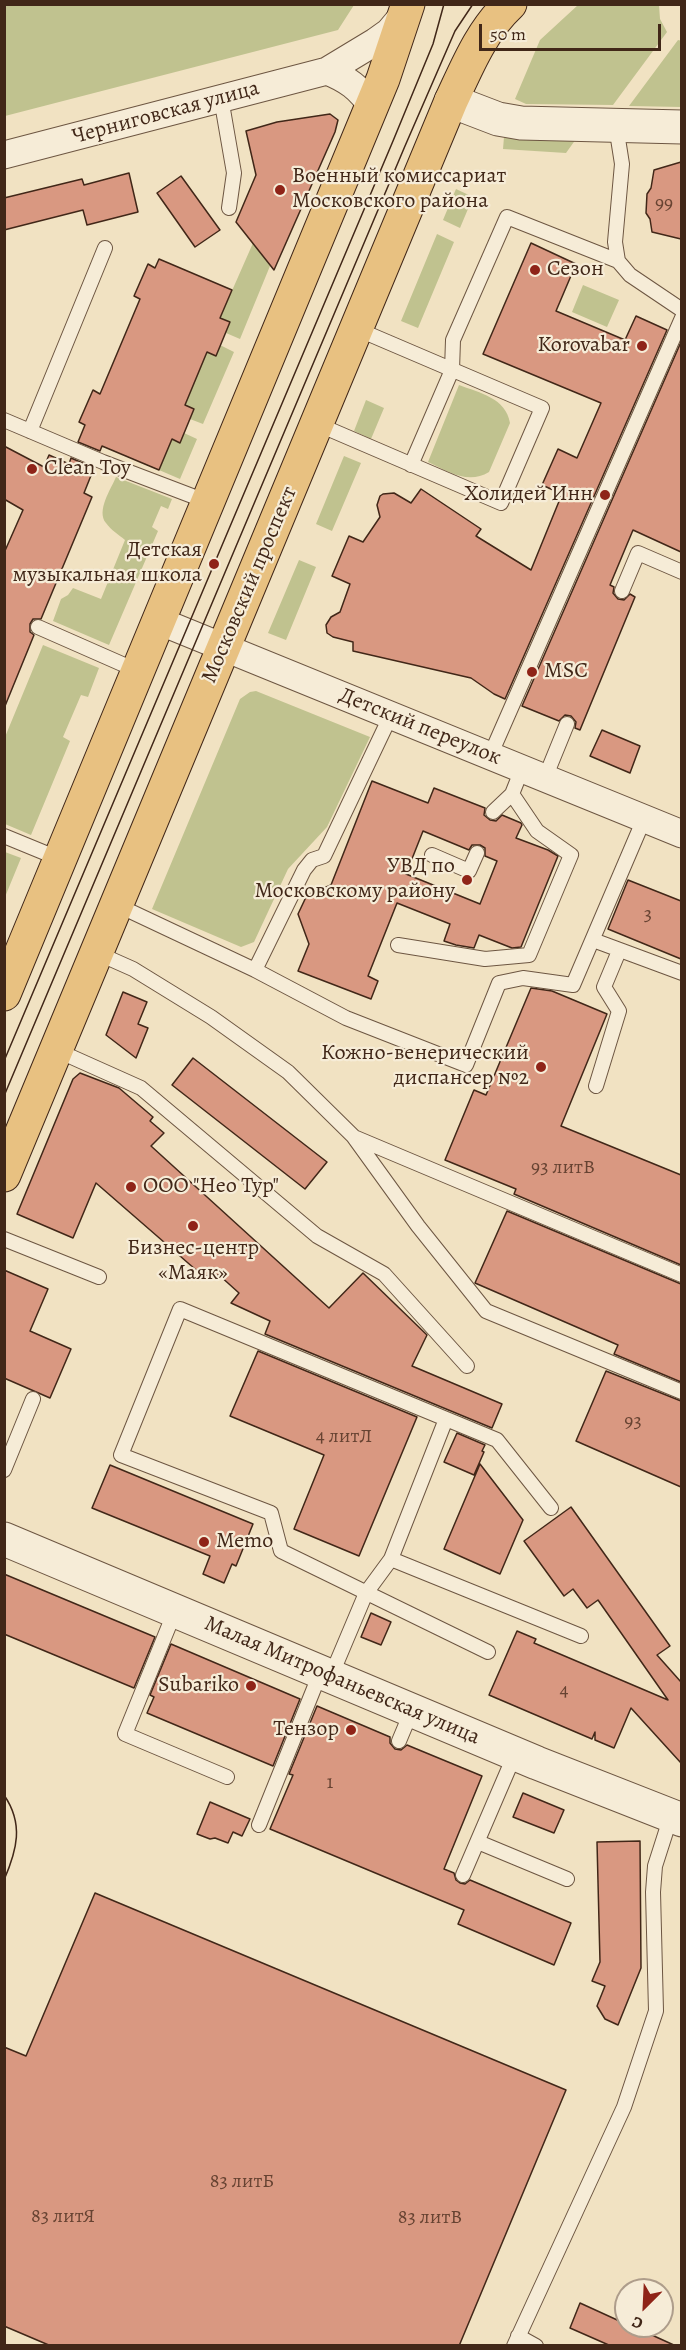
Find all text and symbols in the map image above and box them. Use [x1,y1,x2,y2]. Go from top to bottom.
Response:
scale bar [482,12,664,50]
text: 50 m [490,22,526,46]
street label: Черниговская улица [70,75,262,151]
place label: Военный комиссариат Московского района [292,164,506,216]
marker: Военный комиссариат Московского района [273,183,287,197]
house number: 99 [655,192,673,216]
place label: Сезон [547,257,604,283]
marker: Сезон [528,263,542,277]
place label: Korovabar [538,333,630,359]
marker: Korovabar [635,339,649,353]
place label: Clean Toy [44,456,131,482]
marker: Clean Toy [25,462,39,476]
place label: Холидей Инн [464,482,593,508]
street label: Московский проспект [197,483,303,687]
marker: Холидей Инн [598,488,612,502]
place label: Детская музыкальная школа [12,538,202,590]
marker: Детская музыкальная школа [207,557,221,571]
place label: MSC [544,659,588,685]
marker: MSC [525,665,539,679]
street label: Детский переулок [335,682,505,772]
place label: УВД по Московскому району [254,854,455,906]
marker: УВД по Московскому району [460,873,474,887]
house number: 3 [644,903,652,927]
place label: Кожно-венерический диспансер №2 [321,1041,529,1092]
marker: Кожно-венерический диспансер №2 [534,1060,548,1074]
house number: 93 литВ [531,1156,595,1180]
place label: ООО "Нео Тур" [143,1174,279,1200]
marker: ООО "Нео Тур" [124,1180,138,1194]
marker: Бизнес-центр «Маяк» [186,1219,200,1233]
place label: Бизнес-центр «Маяк» [127,1236,259,1288]
house number: 93 [624,1410,642,1434]
house number: 4 литЛ [316,1425,372,1449]
place label: Memo [216,1529,273,1555]
marker: Memo [197,1535,211,1549]
street label: Малая Митрофаньевская улица [200,1611,484,1751]
place label: Subariko [158,1673,239,1699]
marker: Subariko [244,1679,258,1693]
house number: 4 [559,1679,569,1703]
place label: Тензор [273,1717,339,1743]
marker: Тензор [344,1723,358,1737]
house number: 1 [327,1771,333,1795]
house number: 83 литБ [210,2170,274,2194]
house number: 83 литЯ [31,2205,95,2229]
house number: 83 литВ [398,2206,462,2230]
north arrow [614,2278,674,2338]
text: С [629,2311,646,2335]

